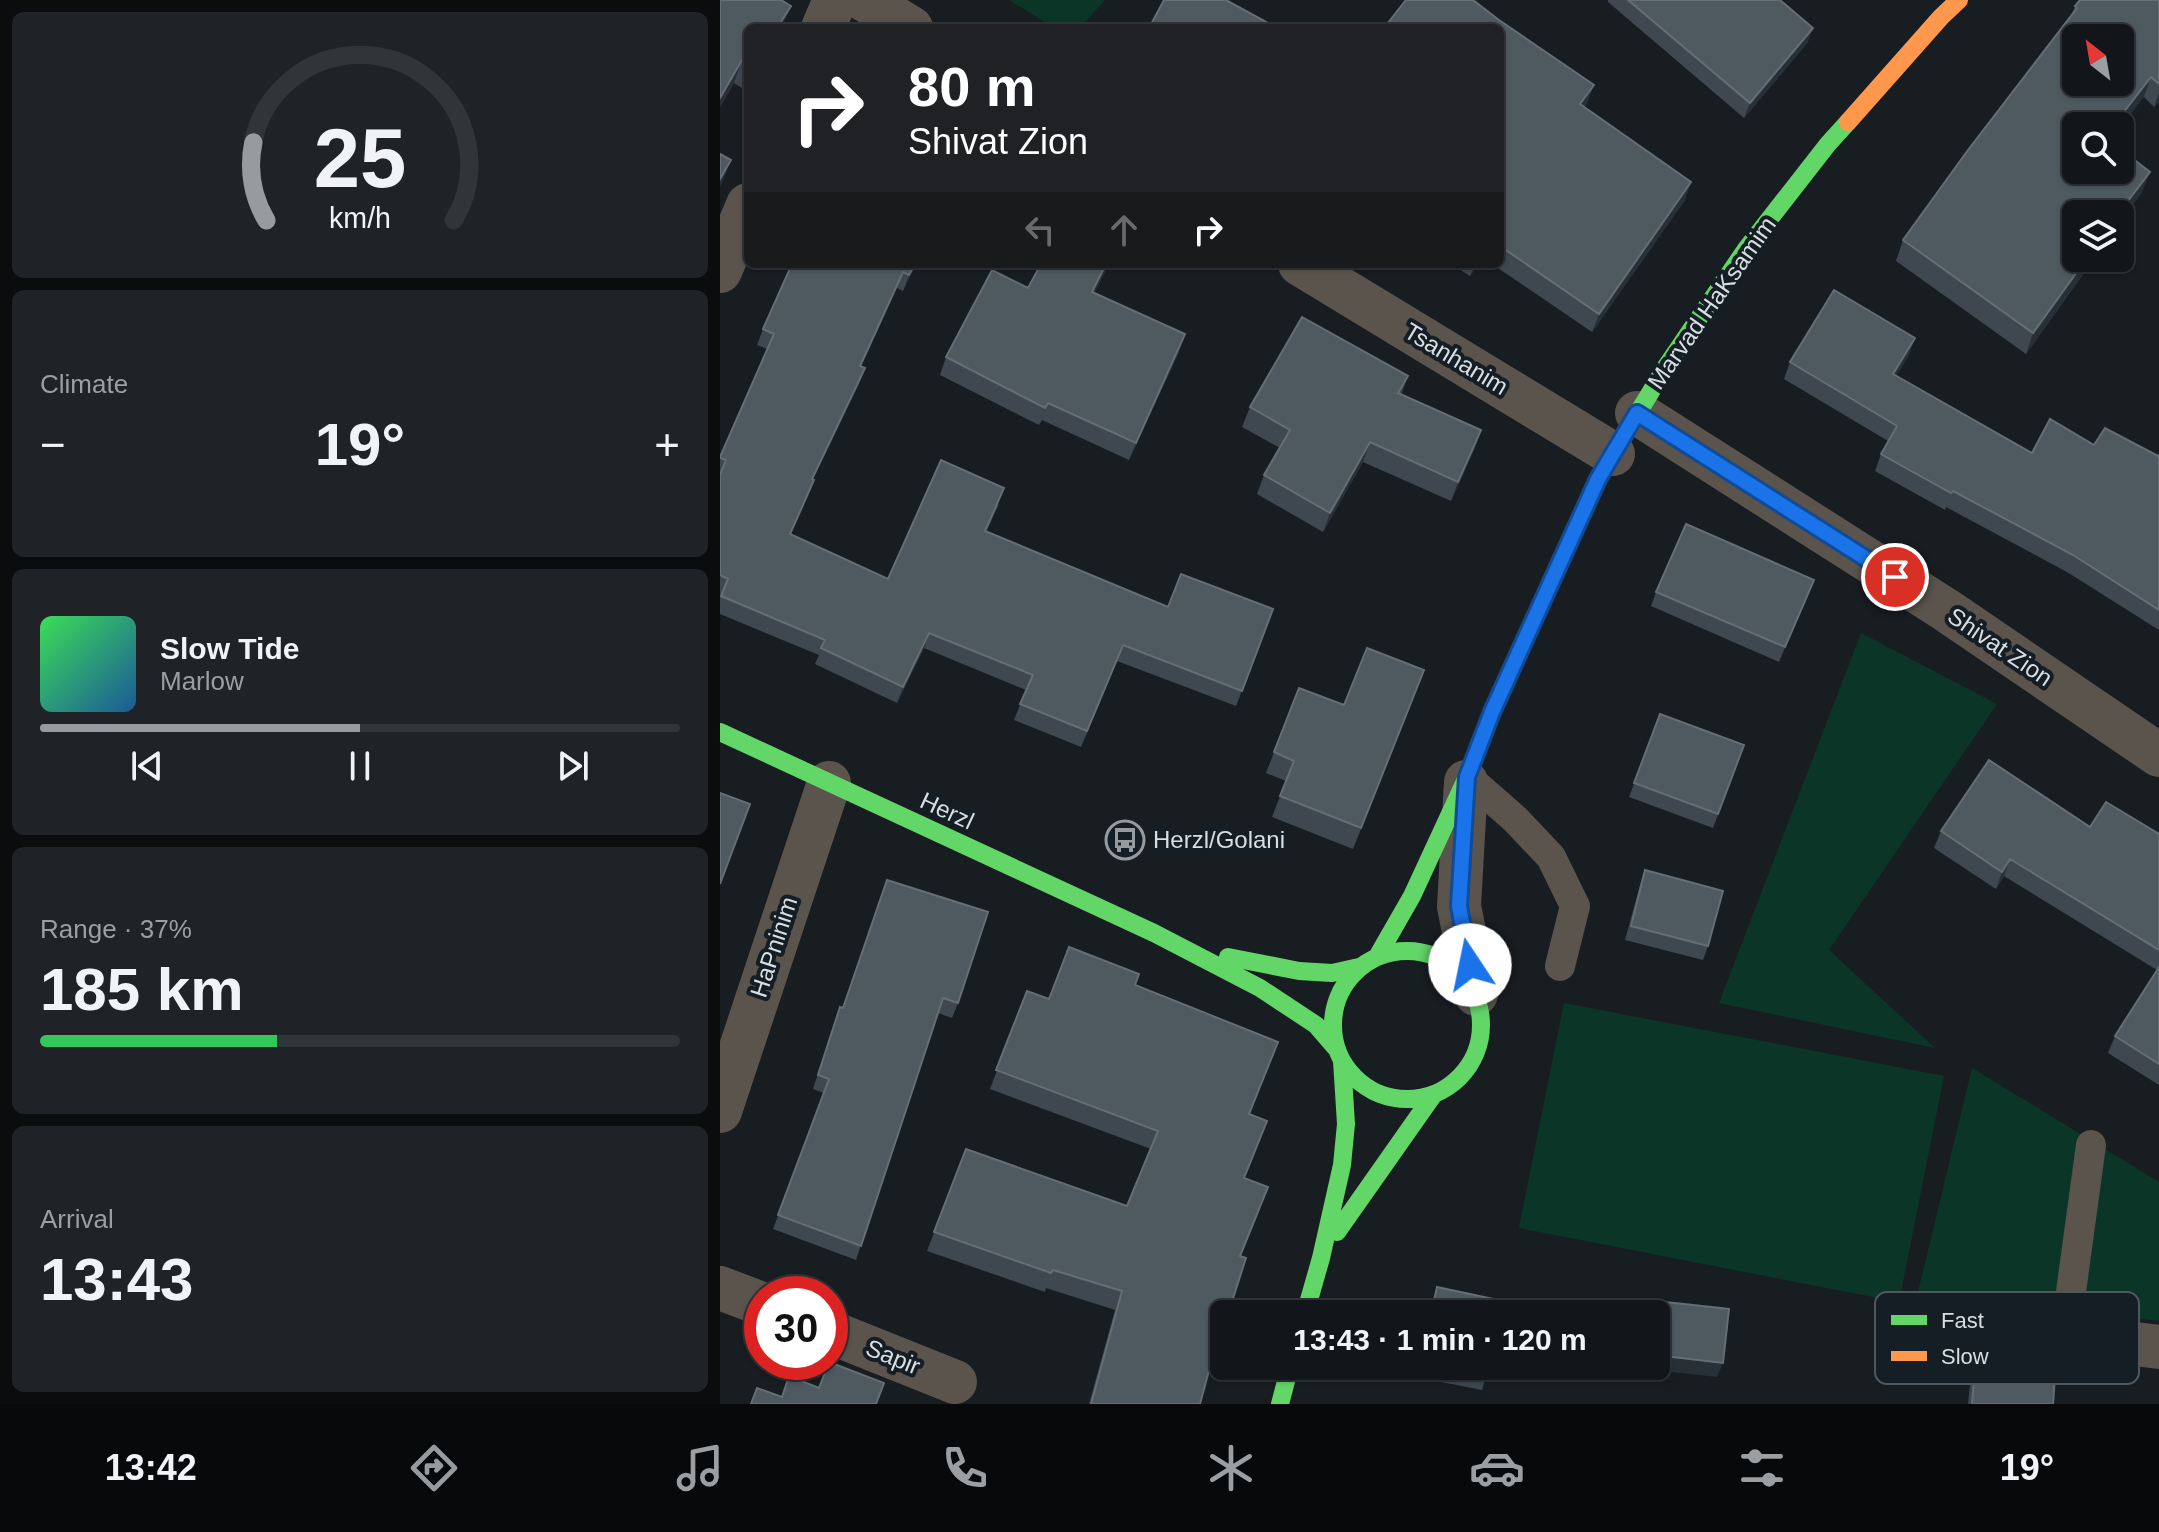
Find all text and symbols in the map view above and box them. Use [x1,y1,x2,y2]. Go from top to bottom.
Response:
north arrow [2062,24,2134,96]
map controls [2062,24,2134,272]
text: 80 m [908,55,1036,118]
icon: right [776,56,880,160]
text: 25 [314,112,406,205]
button: search [2062,112,2134,184]
text: Shivat Zion [908,121,1088,162]
button: layers [2062,200,2134,272]
text: km/h [329,202,391,234]
icon: left [1018,208,1062,252]
icon: ahead [1102,208,1146,252]
icon: right [1186,208,1230,252]
street label: Marvad HaKsamim [1642,211,1781,394]
street label: Tsanhanim [1400,317,1513,400]
text: Climate [40,369,128,399]
text: 19° [315,411,405,478]
text: − [40,420,66,469]
text: + [654,420,680,469]
pin [1861,543,1929,611]
icon: arrive [1873,555,1917,599]
street label: Shivat Zion [1943,602,2058,691]
text: Slow Tide [160,632,299,665]
text: Marlow [160,666,244,696]
icon: previous [125,744,169,788]
icon: pause [338,744,382,788]
icon: next [551,744,595,788]
street label: Herzl [916,786,978,835]
bus stop icon: Herzl/Golani [1104,819,1146,861]
place label: Herzl/Golani [1153,826,1285,853]
street label: HaPninim [745,893,802,1000]
text: Range · 37% [40,914,192,944]
position arrow [1428,923,1512,1007]
text: 185 km [40,956,244,1023]
text: Arrival [40,1204,114,1234]
text: 13:43 [40,1246,193,1313]
speed limit sign: 30 [744,1276,848,1380]
legend [1875,1292,2139,1384]
text: Fast [1941,1308,1984,1333]
text: 13:43 · 1 min · 120 m [1293,1323,1587,1356]
street label: Sapir [862,1334,924,1380]
text: Slow [1941,1344,1989,1369]
icon: directions [406,1440,462,1496]
icon: music [672,1440,728,1496]
icon: phone [937,1440,993,1496]
icon: climate [1203,1440,1259,1496]
icon: car [1469,1440,1525,1496]
icon: filters [1734,1440,1790,1496]
text: 13:42 [105,1447,197,1488]
text: 19° [2000,1447,2054,1488]

